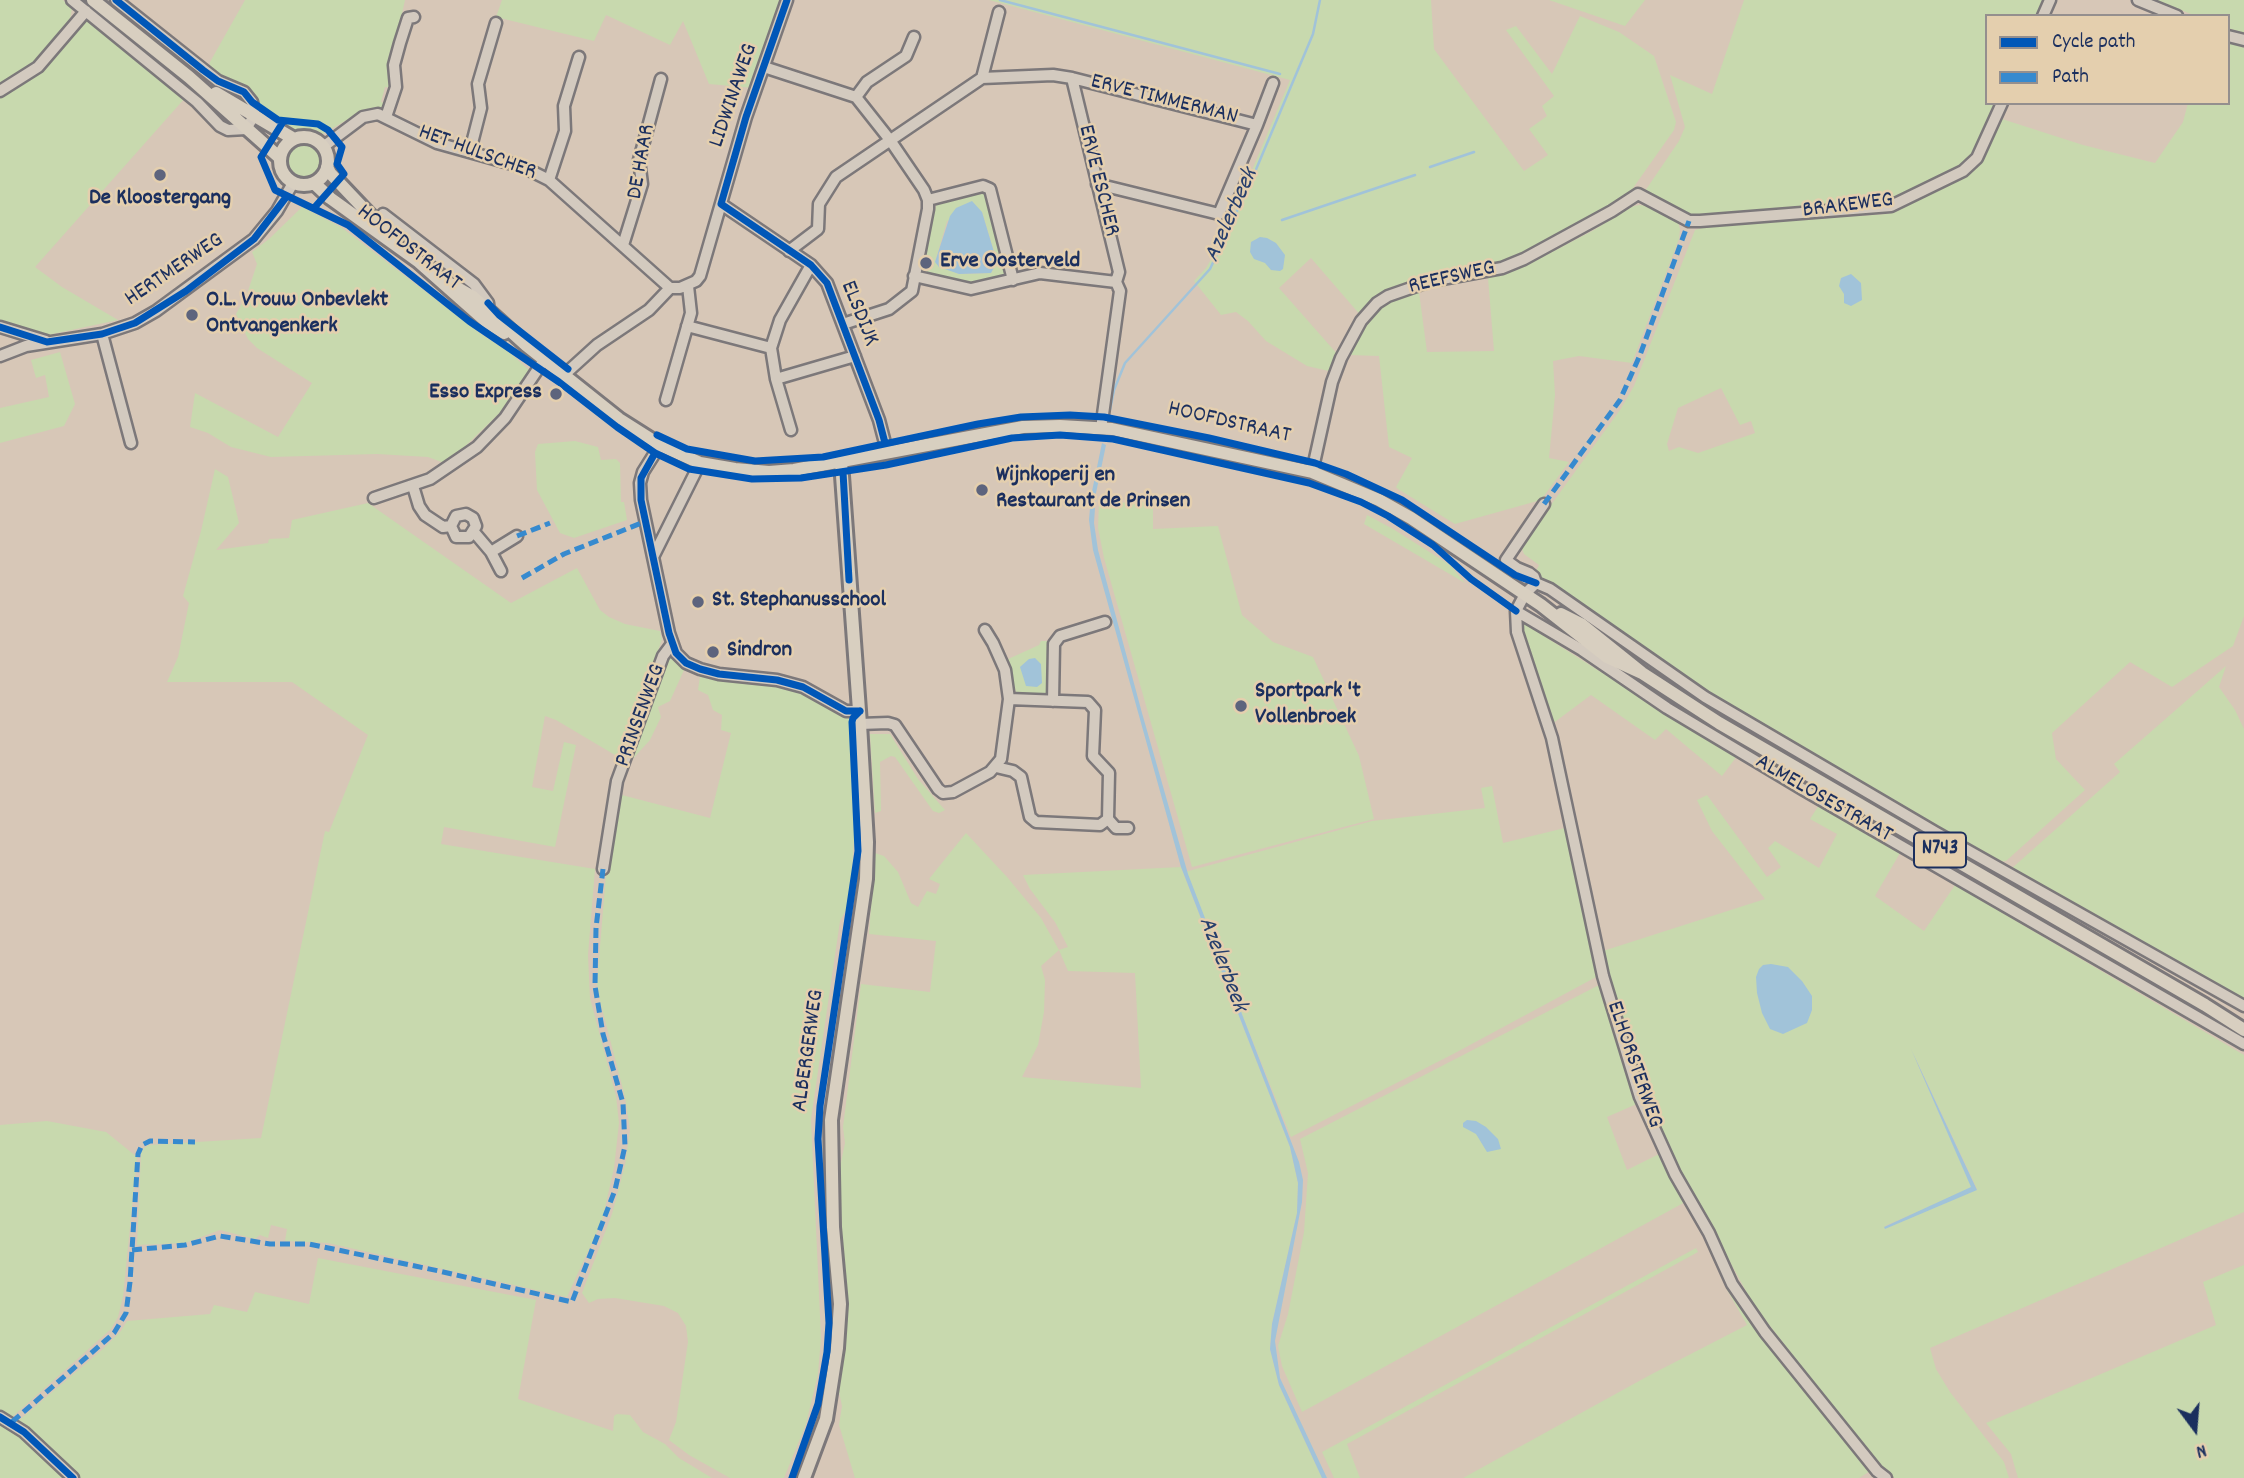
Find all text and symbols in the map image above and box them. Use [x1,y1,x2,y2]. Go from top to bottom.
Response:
legend [1985,14,2230,105]
text: Cycle path [2052,28,2135,58]
street label: LIDWINAWEG [704,40,766,152]
text: Path [2052,63,2089,93]
street label: ERVE TIMMERMAN [1088,69,1240,133]
street label: HET HULSCHER [414,120,540,188]
street label: DE HAAR [623,122,663,202]
street label: ERVE ESCHER [1070,122,1124,240]
water label: Azelerbeek [1200,165,1266,267]
marker: De Kloostergang [152,167,168,183]
place label: De Kloostergang [89,186,231,214]
street label: BRAKEWEG [1801,188,1895,226]
street label: HOOFDSTRAAT [350,200,466,298]
street label: HERTMERWEG [120,228,230,314]
place label: Erve Oosterveld [940,249,1080,277]
marker: Erve Oosterveld [918,255,934,271]
street label: REEFSWEG [1406,256,1498,302]
street label: ELSDIJK [832,277,884,351]
place label: O.L. Vrouw Onbevlekt Ontvangenkerk [206,288,388,342]
marker: O.L. Vrouw Onbevlekt Ontvangenkerk [184,307,200,323]
place label: Esso Express [429,380,542,408]
marker: Esso Express [548,386,564,402]
street label: HOOFDSTRAAT [1165,396,1293,452]
place label: Wijnkoperij en Restaurant de Prinsen [996,463,1190,517]
marker: Wijnkoperij en Restaurant de Prinsen [974,482,990,498]
place label: St. Stephanusschool [712,588,886,616]
marker: St. Stephanusschool [690,594,706,610]
place label: Sindron [727,638,792,666]
marker: Sindron [705,644,721,660]
street label: PRINSENWEG [611,661,673,771]
place label: Sportpark 't Vollenbroek [1255,679,1361,733]
marker: Sportpark 't Vollenbroek [1233,698,1249,714]
street label: ALMELOSESTRAAT [1749,750,1897,850]
road number: N743 [1914,832,1966,868]
water label: Azelerbeek [1190,913,1252,1017]
street label: ALBERGERWEG [788,988,832,1114]
street label: ELHORSTERWEG [1598,998,1668,1132]
north arrow [2160,1394,2230,1464]
text: N [2193,1435,2209,1464]

